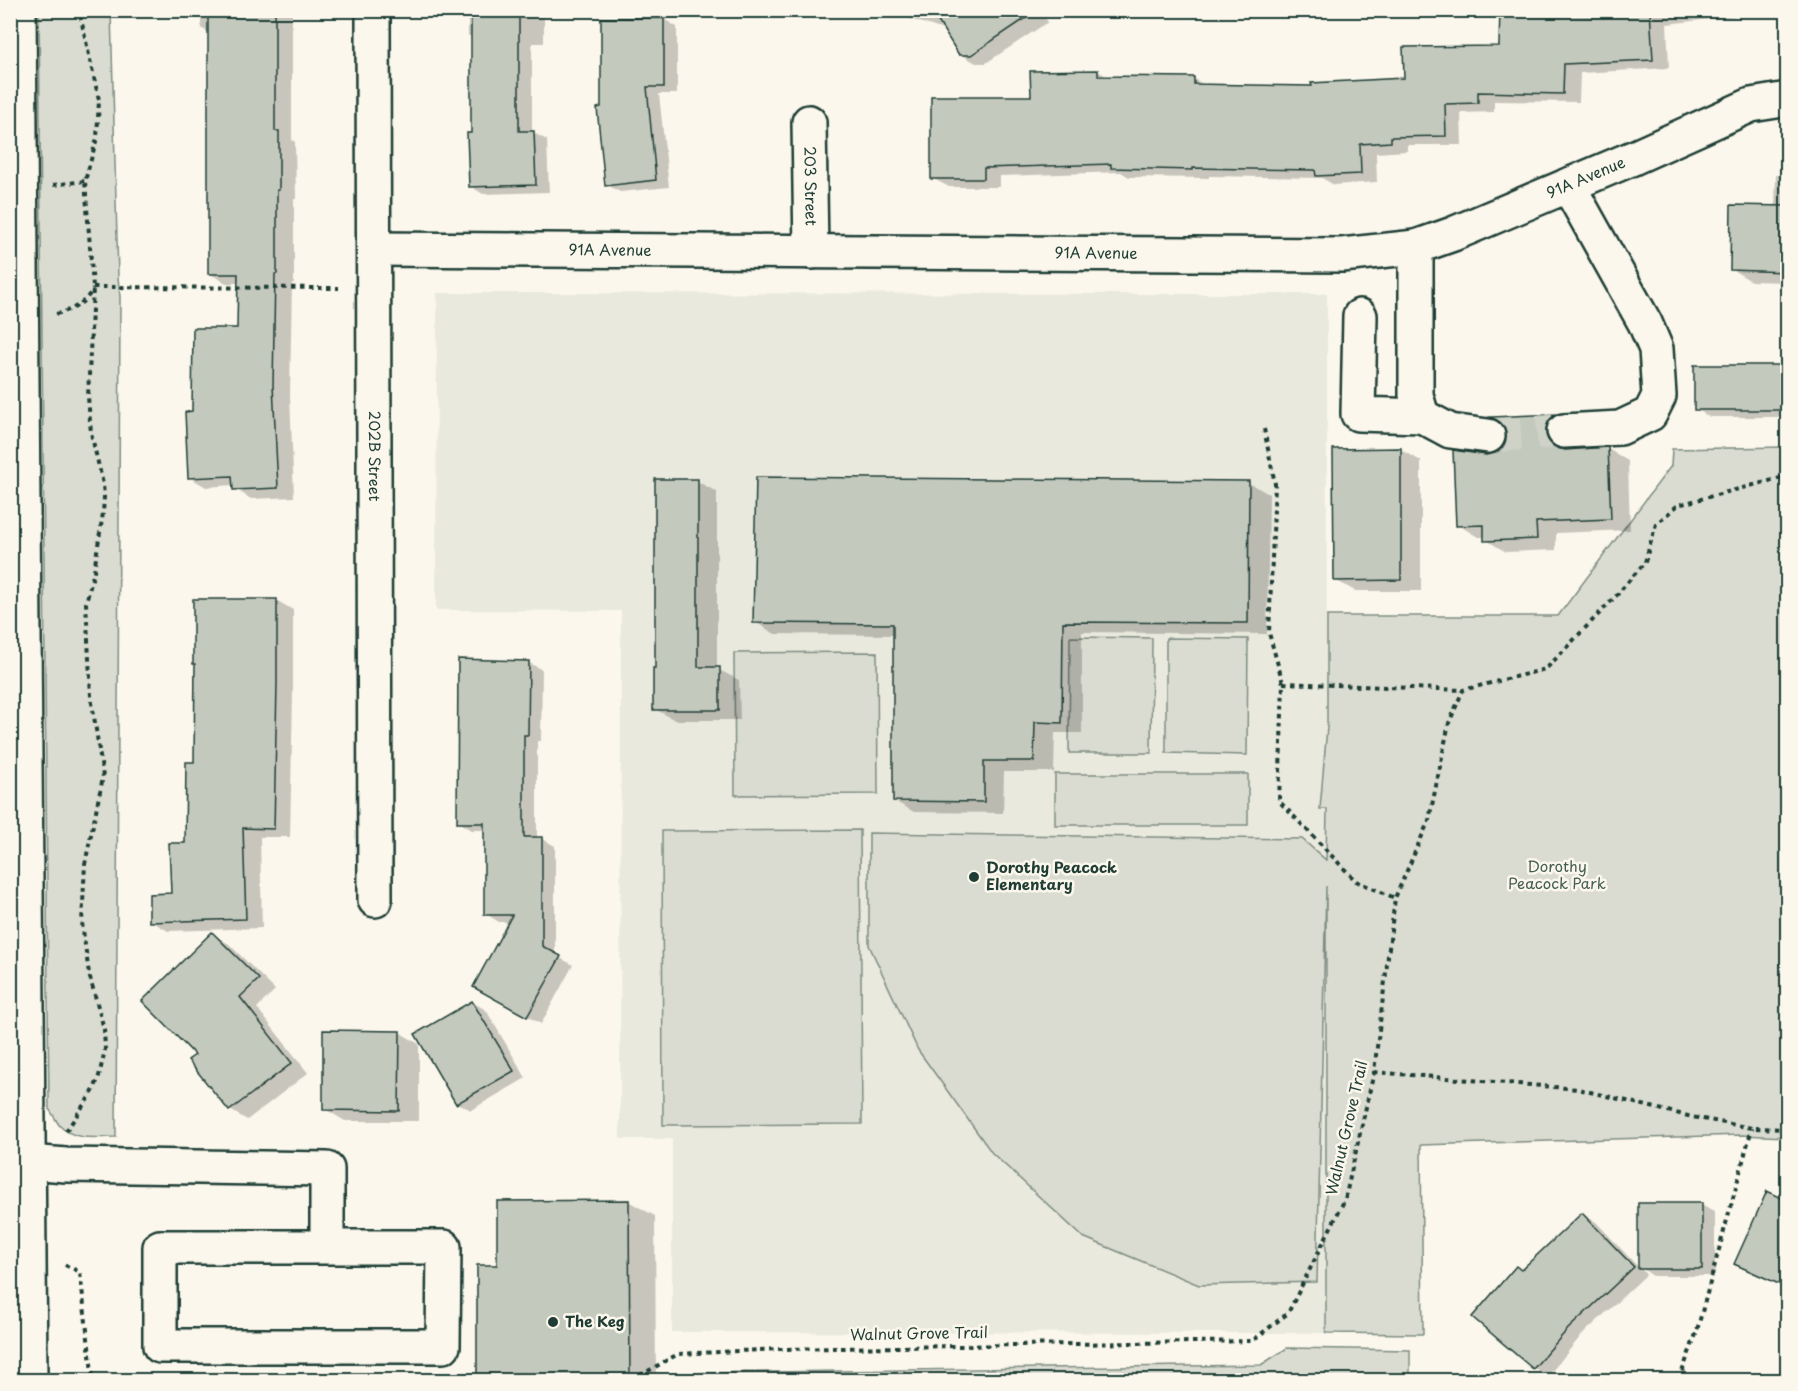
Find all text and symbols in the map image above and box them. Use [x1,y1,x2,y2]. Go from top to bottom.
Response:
street label: 203 Street [799,146,824,226]
street label: 91A Avenue [1543,150,1628,203]
street label: 91A Avenue [568,237,652,261]
street label: 91A Avenue [1054,240,1138,264]
street label: 202B Street [364,411,387,501]
park label: Dorothy Peacock Park [1508,854,1606,894]
place label: Dorothy Peacock Elementary [986,855,1117,895]
marker: Dorothy Peacock Elementary [967,870,981,884]
street label: Walnut Grove Trail [1319,1058,1372,1197]
place label: The Keg [565,1309,625,1332]
marker: The Keg [546,1315,560,1329]
street label: Walnut Grove Trail [850,1320,988,1345]

